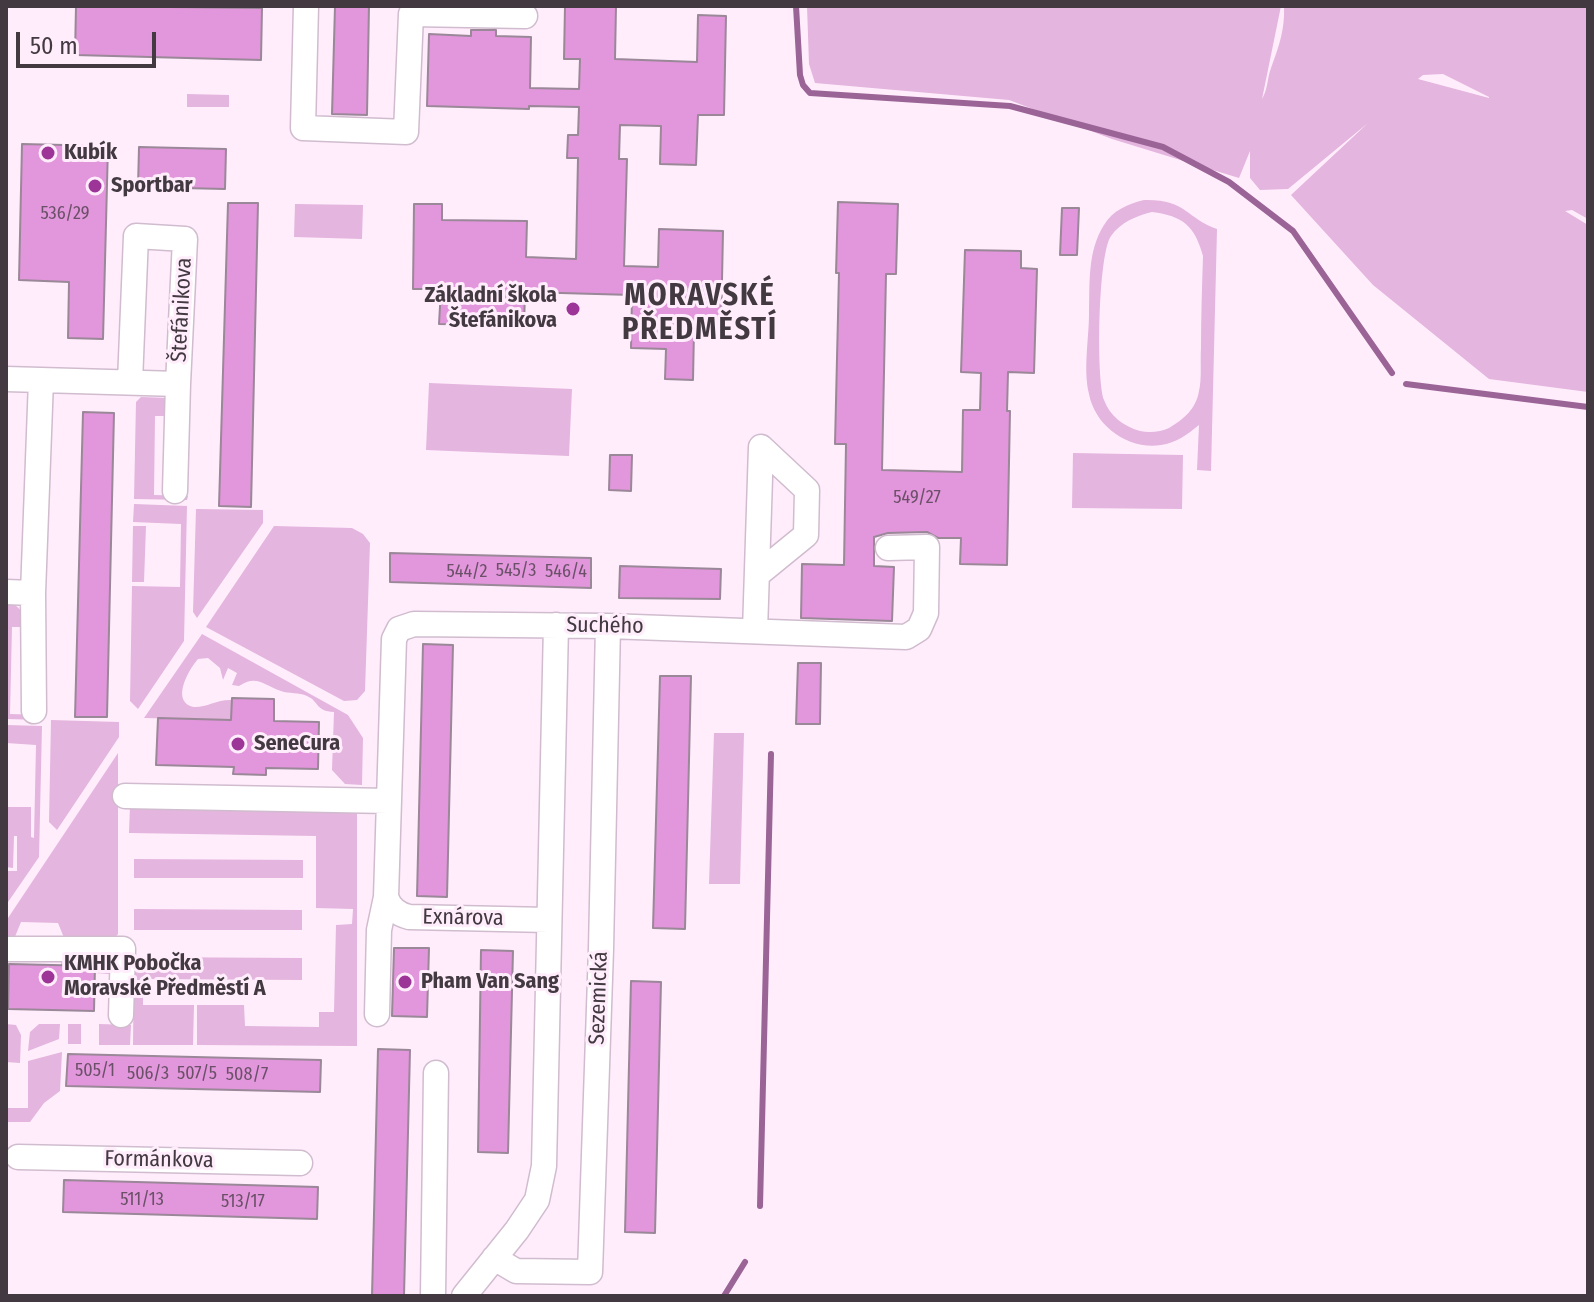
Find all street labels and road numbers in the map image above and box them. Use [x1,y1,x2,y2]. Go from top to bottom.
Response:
street label: Štefánikova [166,257,198,363]
street label: Suchého [566,612,644,640]
street label: Exnárova [422,904,504,932]
street label: Sezemická [584,951,614,1045]
street label: Formánkova [104,1146,214,1174]

